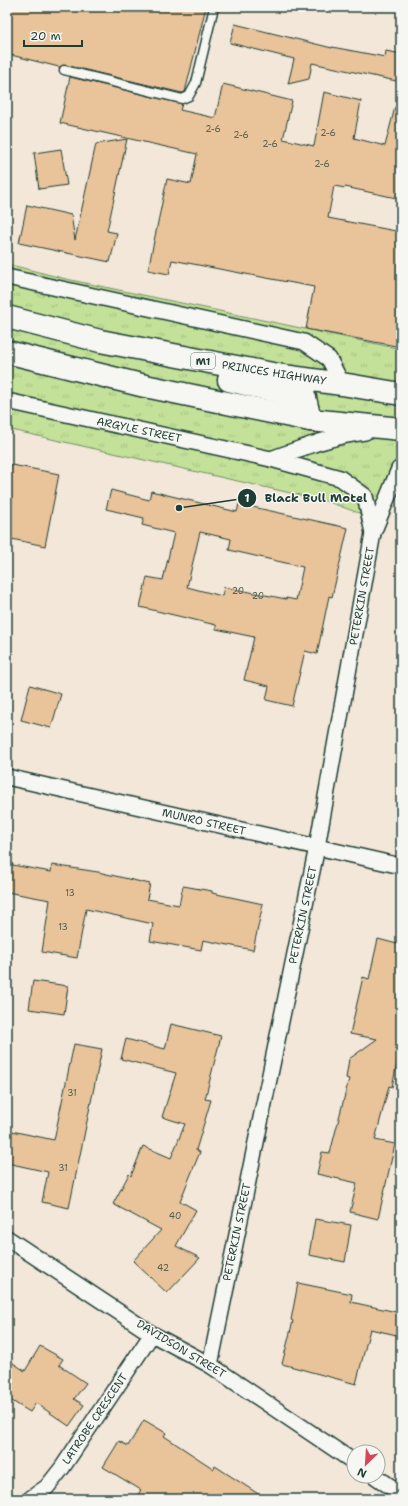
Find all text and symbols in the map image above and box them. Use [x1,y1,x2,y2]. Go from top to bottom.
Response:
scale bar [24,22,82,48]
text: 20 m [30,28,61,44]
house number: 2-6 [205,123,221,135]
house number: 2-6 [320,127,336,139]
house number: 2-6 [233,129,249,141]
house number: 2-6 [262,138,278,150]
house number: 2-6 [314,158,330,170]
road number: M1 [191,353,215,369]
street label: PRINCES HIGHWAY [221,357,328,389]
street label: ARGYLE STREET [95,414,183,446]
callout: Black Bull Motel [237,486,376,510]
text: 1 [244,490,250,506]
text: Black Bull Motel [265,490,367,506]
street label: PETERKIN STREET [346,545,378,646]
house number: 20 [232,585,244,597]
house number: 20 [252,590,264,602]
street label: MUNRO STREET [161,805,248,839]
street label: PETERKIN STREET [285,864,321,965]
house number: 13 [65,887,75,899]
house number: 13 [58,921,68,933]
house number: 31 [67,1087,77,1099]
house number: 31 [58,1162,68,1174]
street label: PETERKIN STREET [219,1181,255,1282]
house number: 40 [169,1210,181,1222]
house number: 42 [157,1262,169,1274]
street label: DAVIDSON STREET [134,1316,229,1382]
street label: LATROBE CRESCENT [59,1370,131,1468]
north arrow [346,1444,386,1484]
text: N [355,1464,369,1481]

